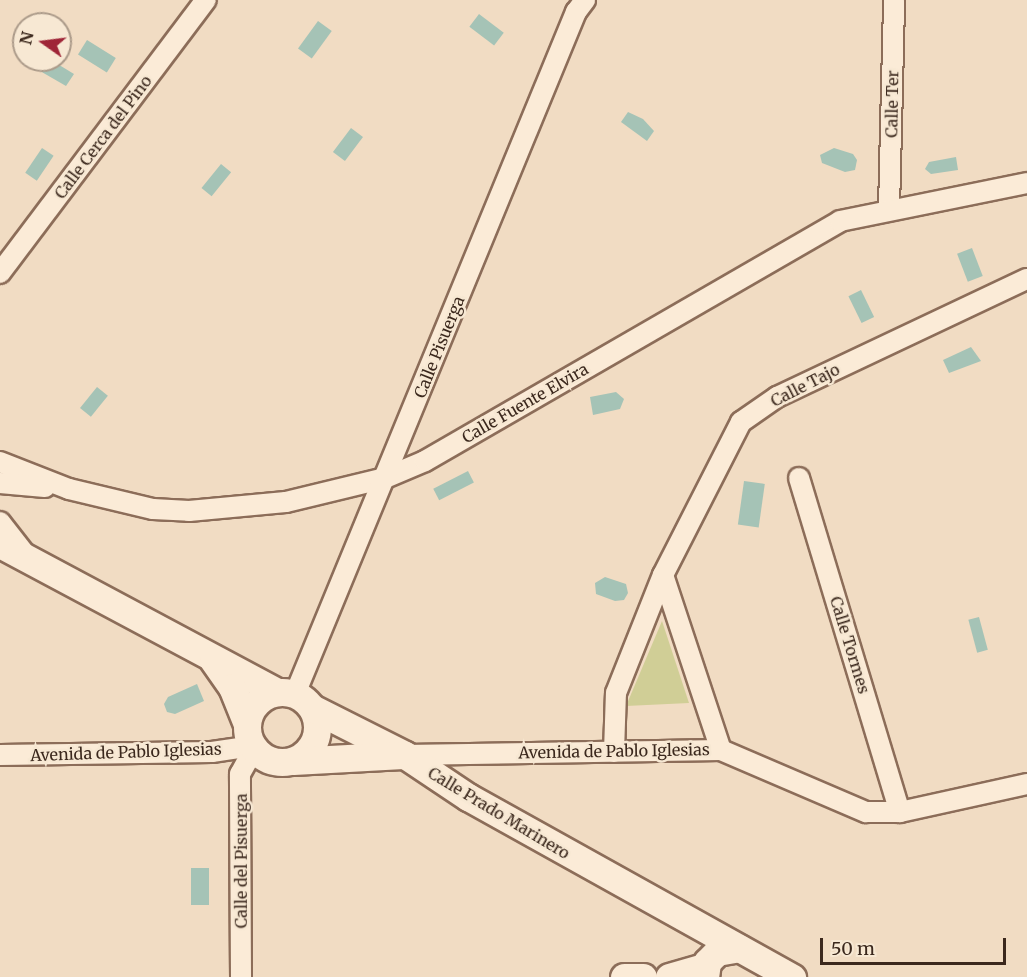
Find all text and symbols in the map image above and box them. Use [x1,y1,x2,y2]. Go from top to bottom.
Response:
north arrow [12,12,72,72]
text: N [15,30,38,47]
street label: Calle Ter [882,70,902,138]
street label: Calle Cerca del Pino [50,72,156,202]
street label: Calle Pisuerga [410,293,468,401]
street label: Calle Fuente Elvira [458,359,592,447]
street label: Calle Tajo [767,359,843,411]
street label: Calle Tormes [826,594,874,696]
street label: Avenida de Pablo Iglesias [30,739,222,765]
street label: Avenida de Pablo Iglesias [518,740,710,762]
street label: Calle Prado Marinero [425,763,573,863]
street label: Calle del Pisuerga [231,794,251,928]
scale bar [823,926,1009,964]
text: 50 m [831,937,875,960]

